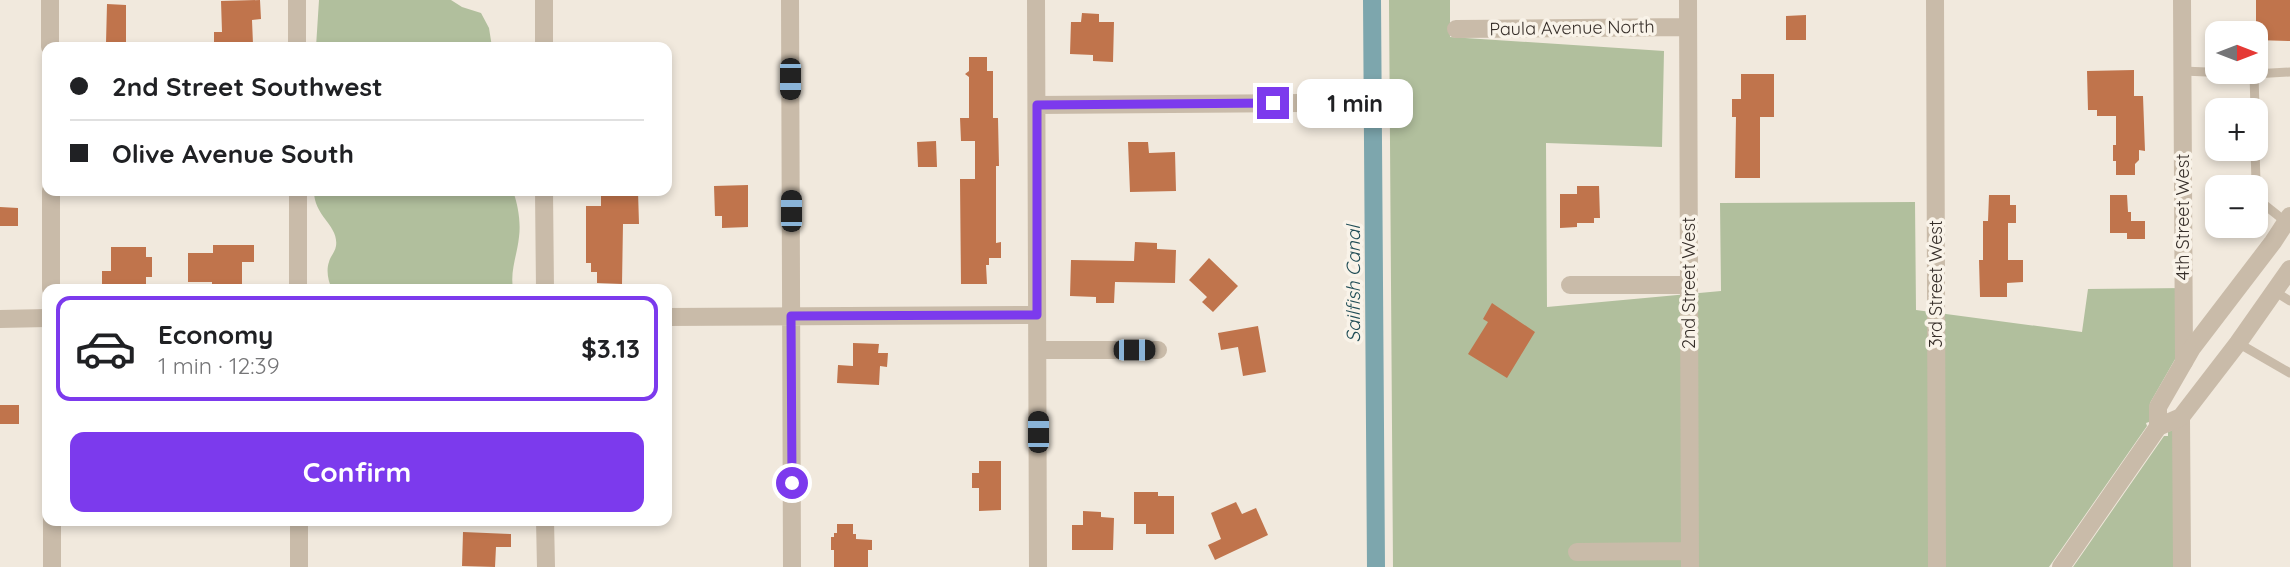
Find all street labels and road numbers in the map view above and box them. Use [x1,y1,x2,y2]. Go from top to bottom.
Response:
street label: Paula Avenue North [1489,15,1655,40]
street label: 4th Street West [2171,154,2194,280]
street label: 2nd Street West [1677,217,1700,349]
street label: 3rd Street West [1924,220,1947,348]

